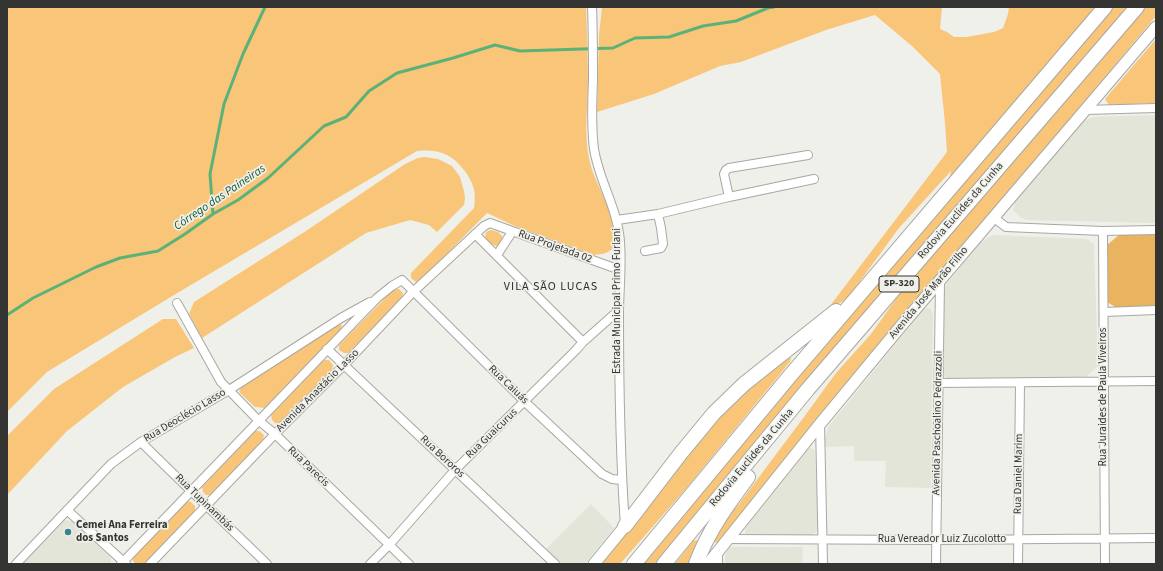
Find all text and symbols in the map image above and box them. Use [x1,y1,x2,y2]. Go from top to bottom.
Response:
street label: Rodovia Euclides da Cunha [915,160,1007,262]
water label: Córrego das Paineiras [171,162,269,234]
street label: Rua Projetada 02 [516,228,594,266]
street label: Estrada Municipal Primo Furlani [611,228,625,374]
street label: Avenida José Marão Filho [887,244,971,342]
road number: SP-320 [879,276,919,292]
district label: VILA SÃO LUCAS [504,280,598,294]
street label: Rua Juraides de Paula Viveiros [1097,328,1111,466]
street label: Avenida Anastácio Lasso [274,347,362,435]
street label: Avenida Paschoalino Pedrazzoli [930,351,946,495]
street label: Rua Caiuás [485,363,531,407]
street label: Rua Deoclécio Lasso [142,386,228,446]
street label: Rua Guaicurus [464,406,520,462]
street label: Rodovia Euclides da Cunha [707,406,797,510]
street label: Rua Bororos [417,433,467,481]
street label: Rua Daniel Marim [1012,434,1026,514]
street label: Rua Parecis [284,444,332,490]
street label: Rua Tupinambás [172,472,236,534]
place label: Cemei Ana Ferreira dos Santos [76,519,168,545]
marker: Cemei Ana Ferreira dos Santos [63,527,73,537]
street label: Rua Vereador Luiz Zucolotto [878,533,1006,547]

